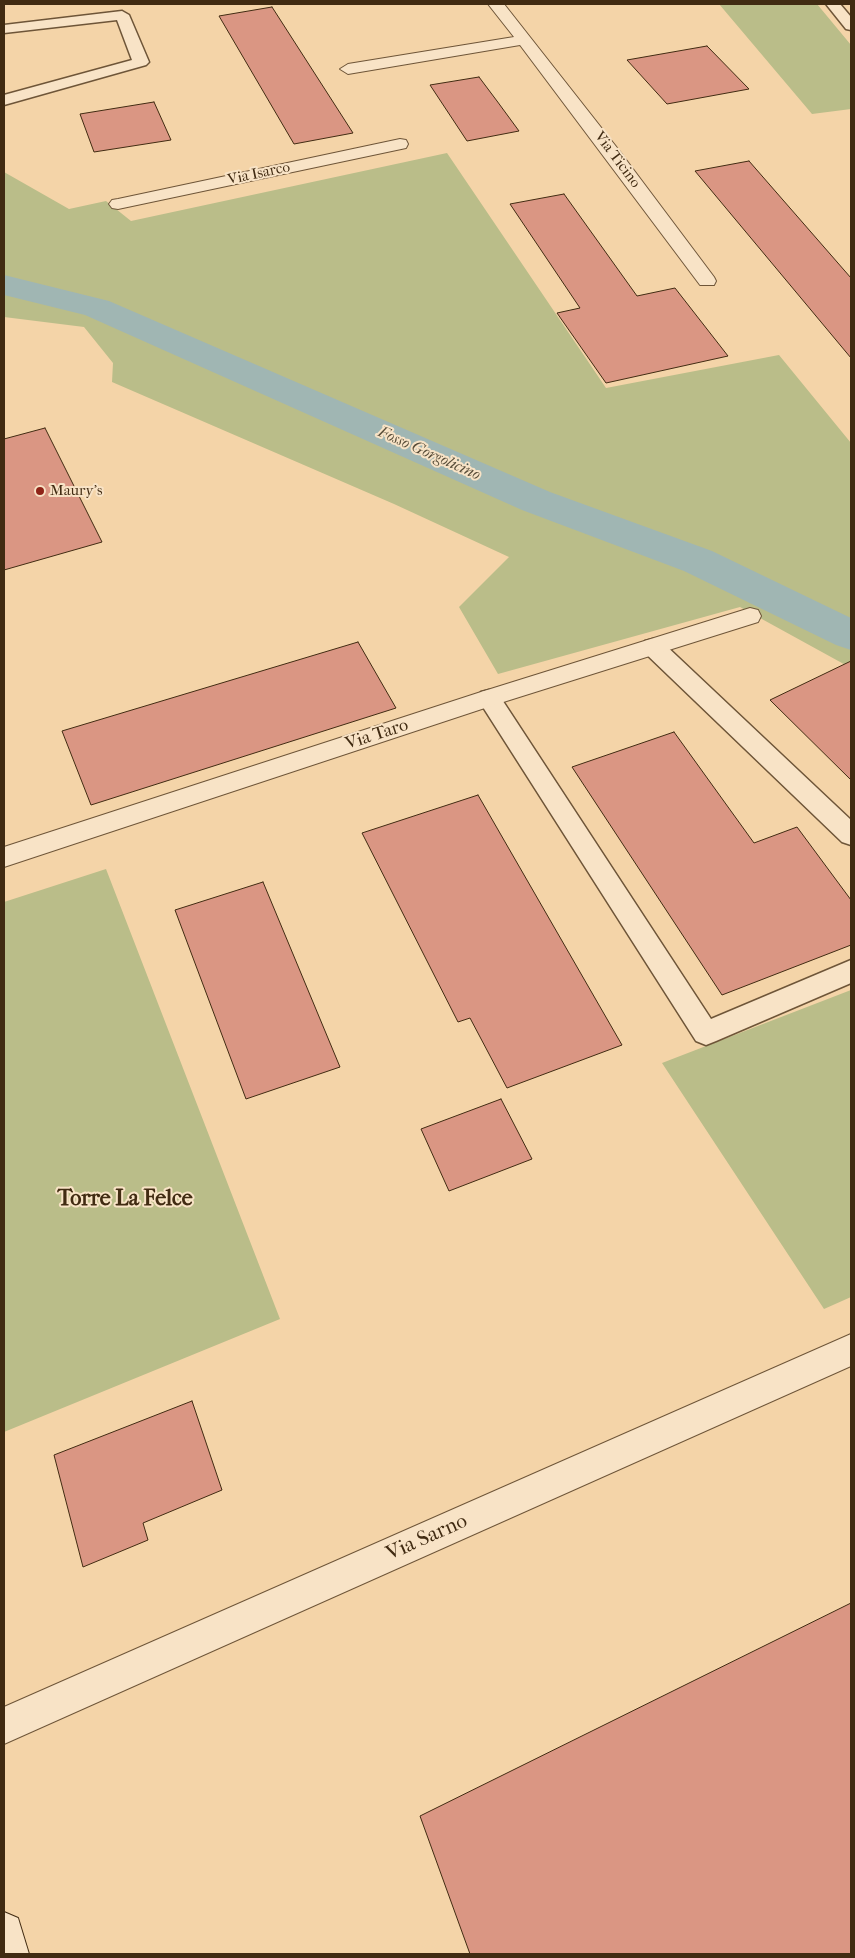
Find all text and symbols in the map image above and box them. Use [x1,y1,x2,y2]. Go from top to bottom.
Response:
street label: Via Ticino [590,128,644,192]
street label: Via Isarco [226,159,292,189]
water label: Fosso Gorgolicino [375,423,483,485]
place label: Maury's [50,482,102,500]
marker: Maury's [34,485,46,497]
street label: Via Taro [343,715,411,755]
district label: Torre La Felce [57,1187,193,1213]
street label: Via Sarno [382,1509,472,1567]

